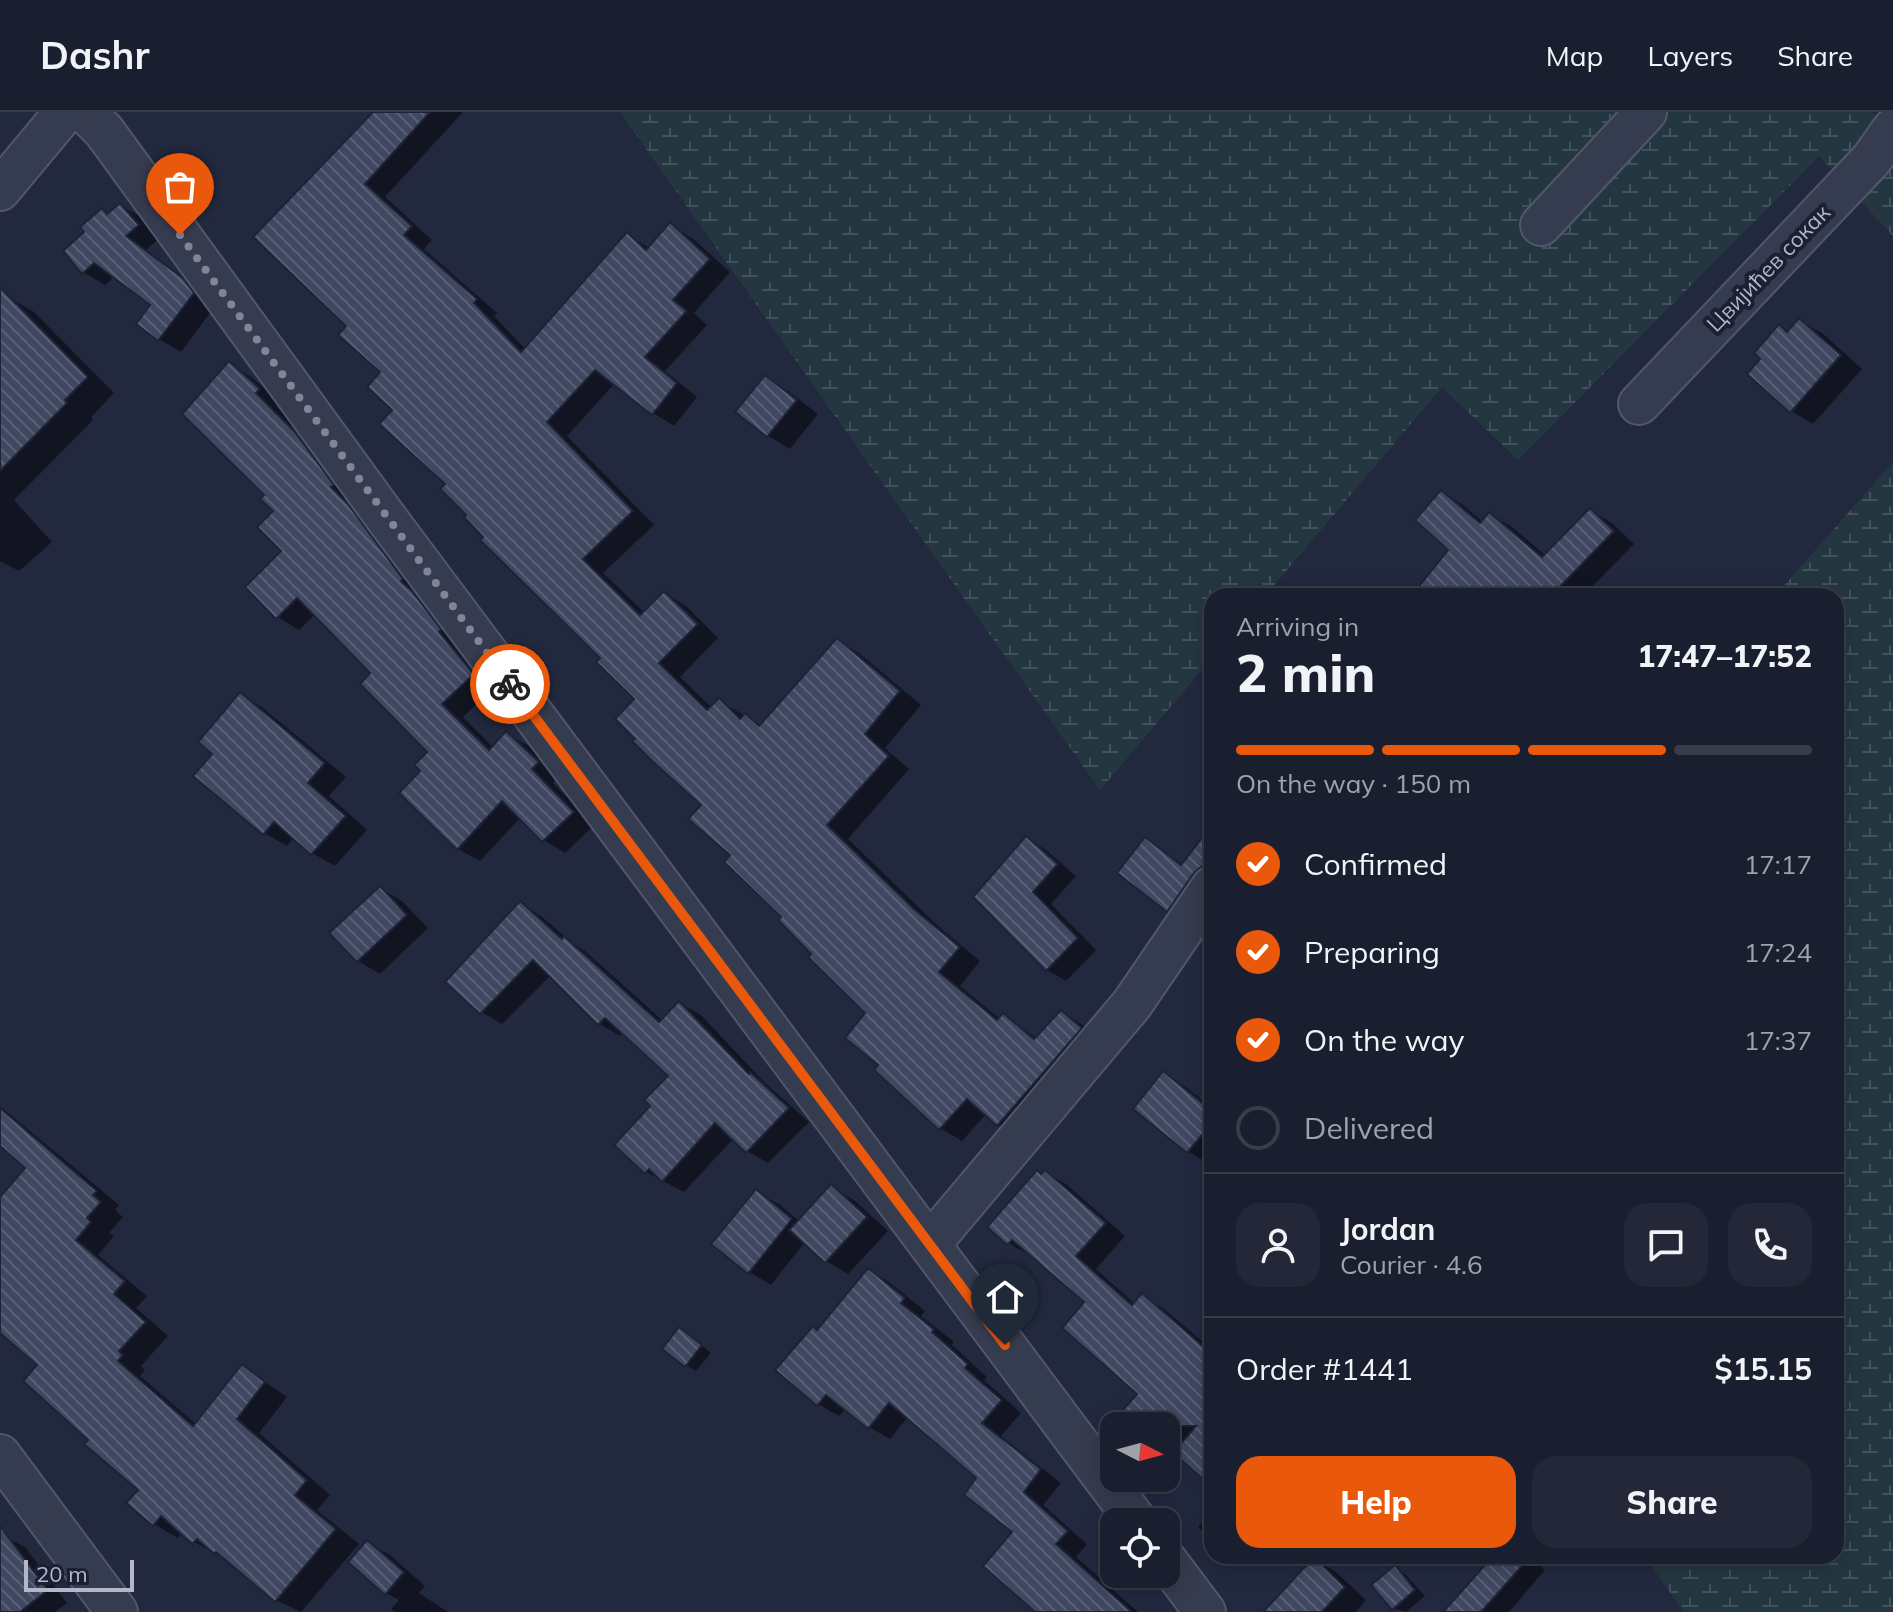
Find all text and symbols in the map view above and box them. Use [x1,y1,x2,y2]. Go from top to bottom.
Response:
text: Dashr [40,31,149,79]
text: Map [1546,38,1603,73]
text: Layers [1647,38,1733,73]
text: Share [1777,38,1853,73]
pin [146,153,214,235]
icon: bag [158,165,202,209]
street label: Цвијићев сокак [1700,198,1836,337]
text: Arriving in [1236,610,1359,643]
text: 17:47–17:52 [1637,637,1812,675]
text: 2 min [1236,640,1375,705]
courier [470,644,550,724]
icon: bike [488,662,532,706]
text: On the way · 150 m [1236,767,1471,800]
icon: check [1236,842,1280,886]
text: Confirmed [1304,845,1447,883]
text: 17:17 [1744,848,1812,881]
icon: check [1236,930,1280,974]
text: Preparing [1304,933,1440,971]
text: 17:24 [1744,936,1812,969]
icon: check [1236,1018,1280,1062]
text: On the way [1304,1021,1464,1059]
text: 17:37 [1744,1024,1812,1057]
text: Delivered [1304,1109,1434,1147]
button: person [1236,1203,1320,1287]
button: chat [1624,1203,1708,1287]
button: phone [1728,1203,1812,1287]
text: Jordan [1340,1210,1435,1248]
text: Courier · 4.6 [1340,1248,1483,1281]
pin [971,1263,1039,1345]
icon: home [983,1275,1027,1319]
text: Order #1441 [1236,1350,1413,1388]
text: $15.15 [1715,1350,1812,1388]
north arrow [1100,1412,1180,1492]
map controls [1100,1412,1180,1588]
button: Help [1236,1456,1516,1548]
button: Share [1532,1456,1812,1548]
button: locate [1100,1508,1180,1588]
scale bar [24,1556,134,1592]
text: 20 m [36,1560,87,1588]

